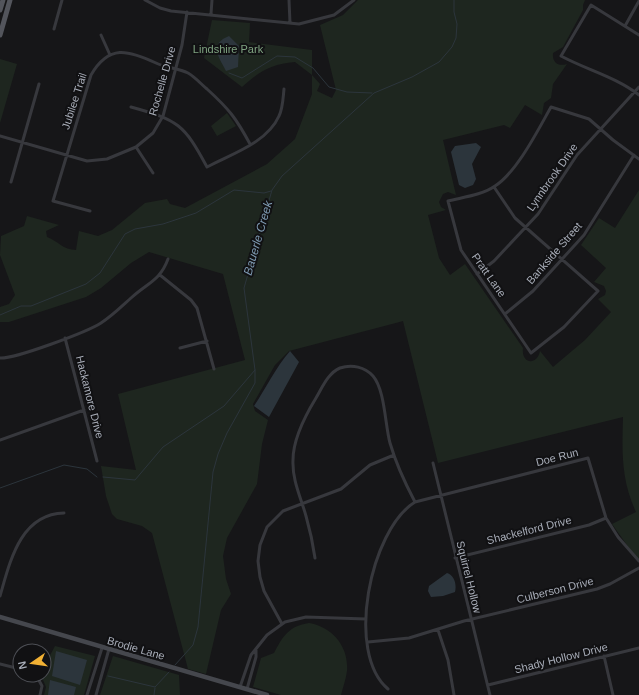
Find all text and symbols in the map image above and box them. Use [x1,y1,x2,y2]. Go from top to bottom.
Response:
park label: Lindshire Park [193,43,264,55]
street label: Rochelle Drive [146,45,178,117]
street label: Jubilee Trail [59,71,89,131]
street label: Lynnbrook Drive [524,141,580,213]
water label: Bauerle Creek [241,198,276,277]
street label: Bankside Street [524,220,584,286]
street label: Pratt Lane [470,251,508,299]
street label: Hackamore Drive [74,354,106,440]
street label: Doe Run [534,446,580,468]
street label: Shackelford Drive [485,514,573,546]
street label: Squirrel Hollow [454,540,484,614]
street label: Culberson Drive [515,575,595,605]
street label: Brodie Lane [106,634,166,662]
street label: Shady Hollow Drive [513,641,609,675]
north arrow [12,643,52,683]
text: N [16,660,29,670]

